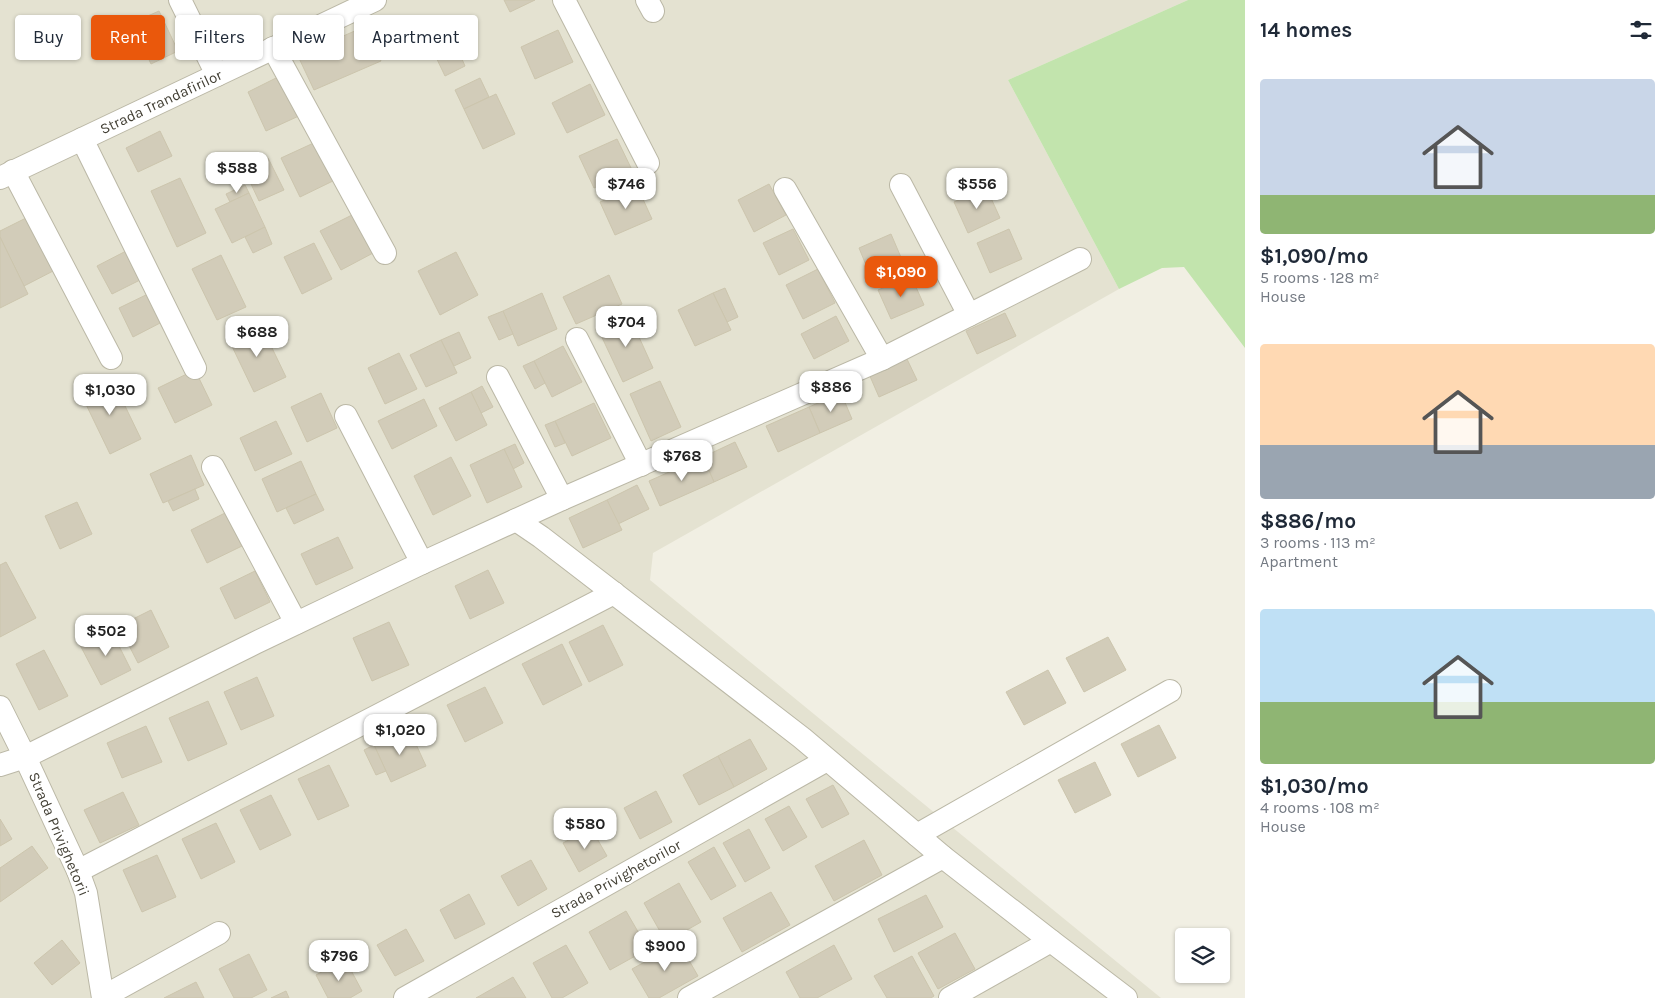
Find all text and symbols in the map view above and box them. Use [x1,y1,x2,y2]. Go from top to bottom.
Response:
chip: Buy [15,15,81,60]
chip: Rent [91,15,165,60]
chip: Filters [175,15,263,60]
chip: New [273,15,344,60]
chip: Apartment [354,15,478,60]
icon: filters [1627,16,1655,44]
text: 14 homes [1260,18,1352,42]
street label: Strada Trandafirilor [97,66,225,138]
icon: home [1413,112,1503,202]
pin: $588 [207,152,267,194]
text: $588 [216,158,258,177]
pin: $746 [596,168,656,210]
pin: $556 [947,168,1007,210]
text: $746 [607,174,645,193]
text: $556 [957,174,997,193]
text: $1,090/mo [1260,244,1368,268]
pin: $1,090 [860,256,942,298]
text: $1,090 [876,262,926,281]
text: 5 rooms · 128 m² [1260,268,1380,287]
text: House [1260,287,1306,306]
pin: $704 [596,306,656,348]
text: $704 [607,312,645,331]
pin: $688 [227,316,287,358]
text: $688 [236,322,278,341]
pin: $886 [801,370,861,413]
pin: $1,030 [69,374,151,416]
text: $886 [810,377,852,396]
icon: home [1413,377,1503,467]
text: $1,030 [85,380,135,399]
pin: $768 [652,440,712,482]
text: $768 [662,446,702,465]
text: $886/mo [1260,509,1356,533]
text: 3 rooms · 113 m² [1260,533,1376,552]
text: Apartment [1260,552,1338,571]
pin: $502 [76,614,136,657]
text: $502 [86,621,126,640]
icon: home [1413,642,1503,732]
pin: $1,020 [359,714,441,756]
text: $1,020 [375,720,425,739]
street label: Strada Privighetorii [25,769,93,899]
text: $1,030/mo [1260,774,1369,798]
text: 4 rooms · 108 m² [1260,798,1380,817]
pin: $580 [555,808,615,850]
text: $580 [565,814,605,833]
text: House [1260,817,1306,836]
street label: Strada Privighetorilor [548,835,685,922]
map controls [1175,928,1230,983]
button: layers [1175,928,1230,983]
pin: $900 [635,930,695,972]
text: $900 [644,936,686,955]
pin: $796 [309,940,369,982]
text: $796 [320,946,358,965]

